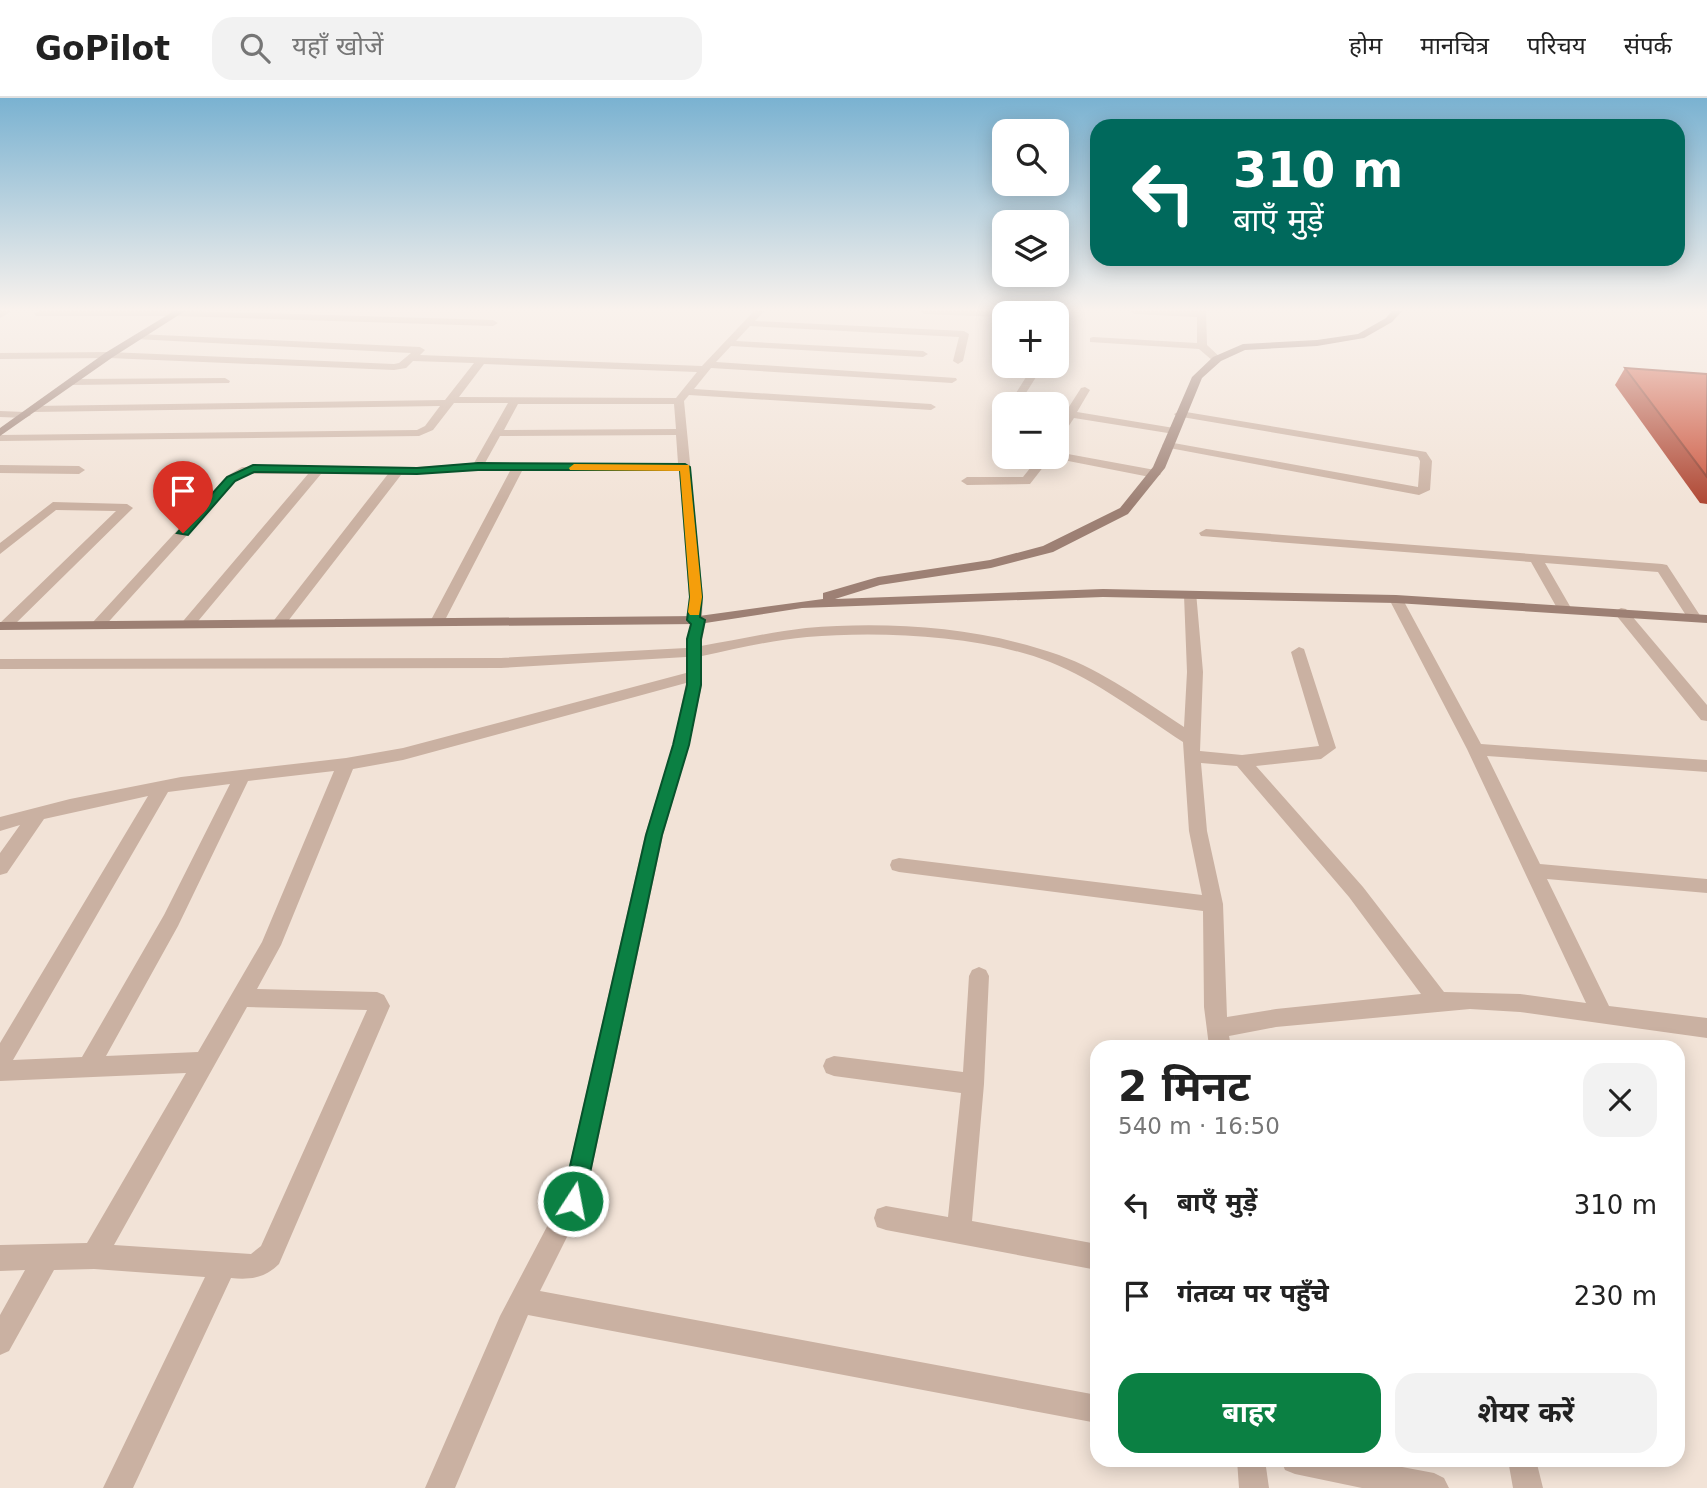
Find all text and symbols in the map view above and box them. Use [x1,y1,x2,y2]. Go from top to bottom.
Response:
search box [212,17,702,80]
text: GoPilot [35,29,170,68]
icon: search [236,29,274,67]
text: यहाँ खोजें [292,31,383,61]
text: होम [1349,32,1382,60]
text: मानचित्र [1420,32,1489,60]
text: परिचय [1527,32,1586,60]
text: संपर्क [1624,32,1672,60]
map controls [992,119,1069,469]
button: search [992,119,1069,196]
text: 310 m [1233,142,1403,199]
icon: left [1118,147,1209,238]
text: बाएँ मुड़ें [1233,201,1324,239]
button: layers [992,210,1069,287]
button: + [992,301,1069,378]
button: − [992,392,1069,469]
pin [153,461,213,533]
icon: arrive [164,472,202,510]
text: 2 मिनट [1118,1062,1250,1111]
button: close [1583,1063,1657,1137]
text: 540 m · 16:50 [1118,1113,1280,1139]
position arrow [536,1164,610,1238]
icon: left [1118,1186,1156,1224]
text: बाएँ मुड़ें [1177,1187,1257,1217]
text: 310 m [1574,1190,1657,1220]
icon: arrive [1118,1277,1156,1315]
text: गंतव्य पर पहुँचे [1177,1278,1329,1308]
text: 230 m [1574,1281,1657,1311]
button: बाहर [1118,1373,1381,1453]
button: शेयर करें [1395,1373,1657,1453]

